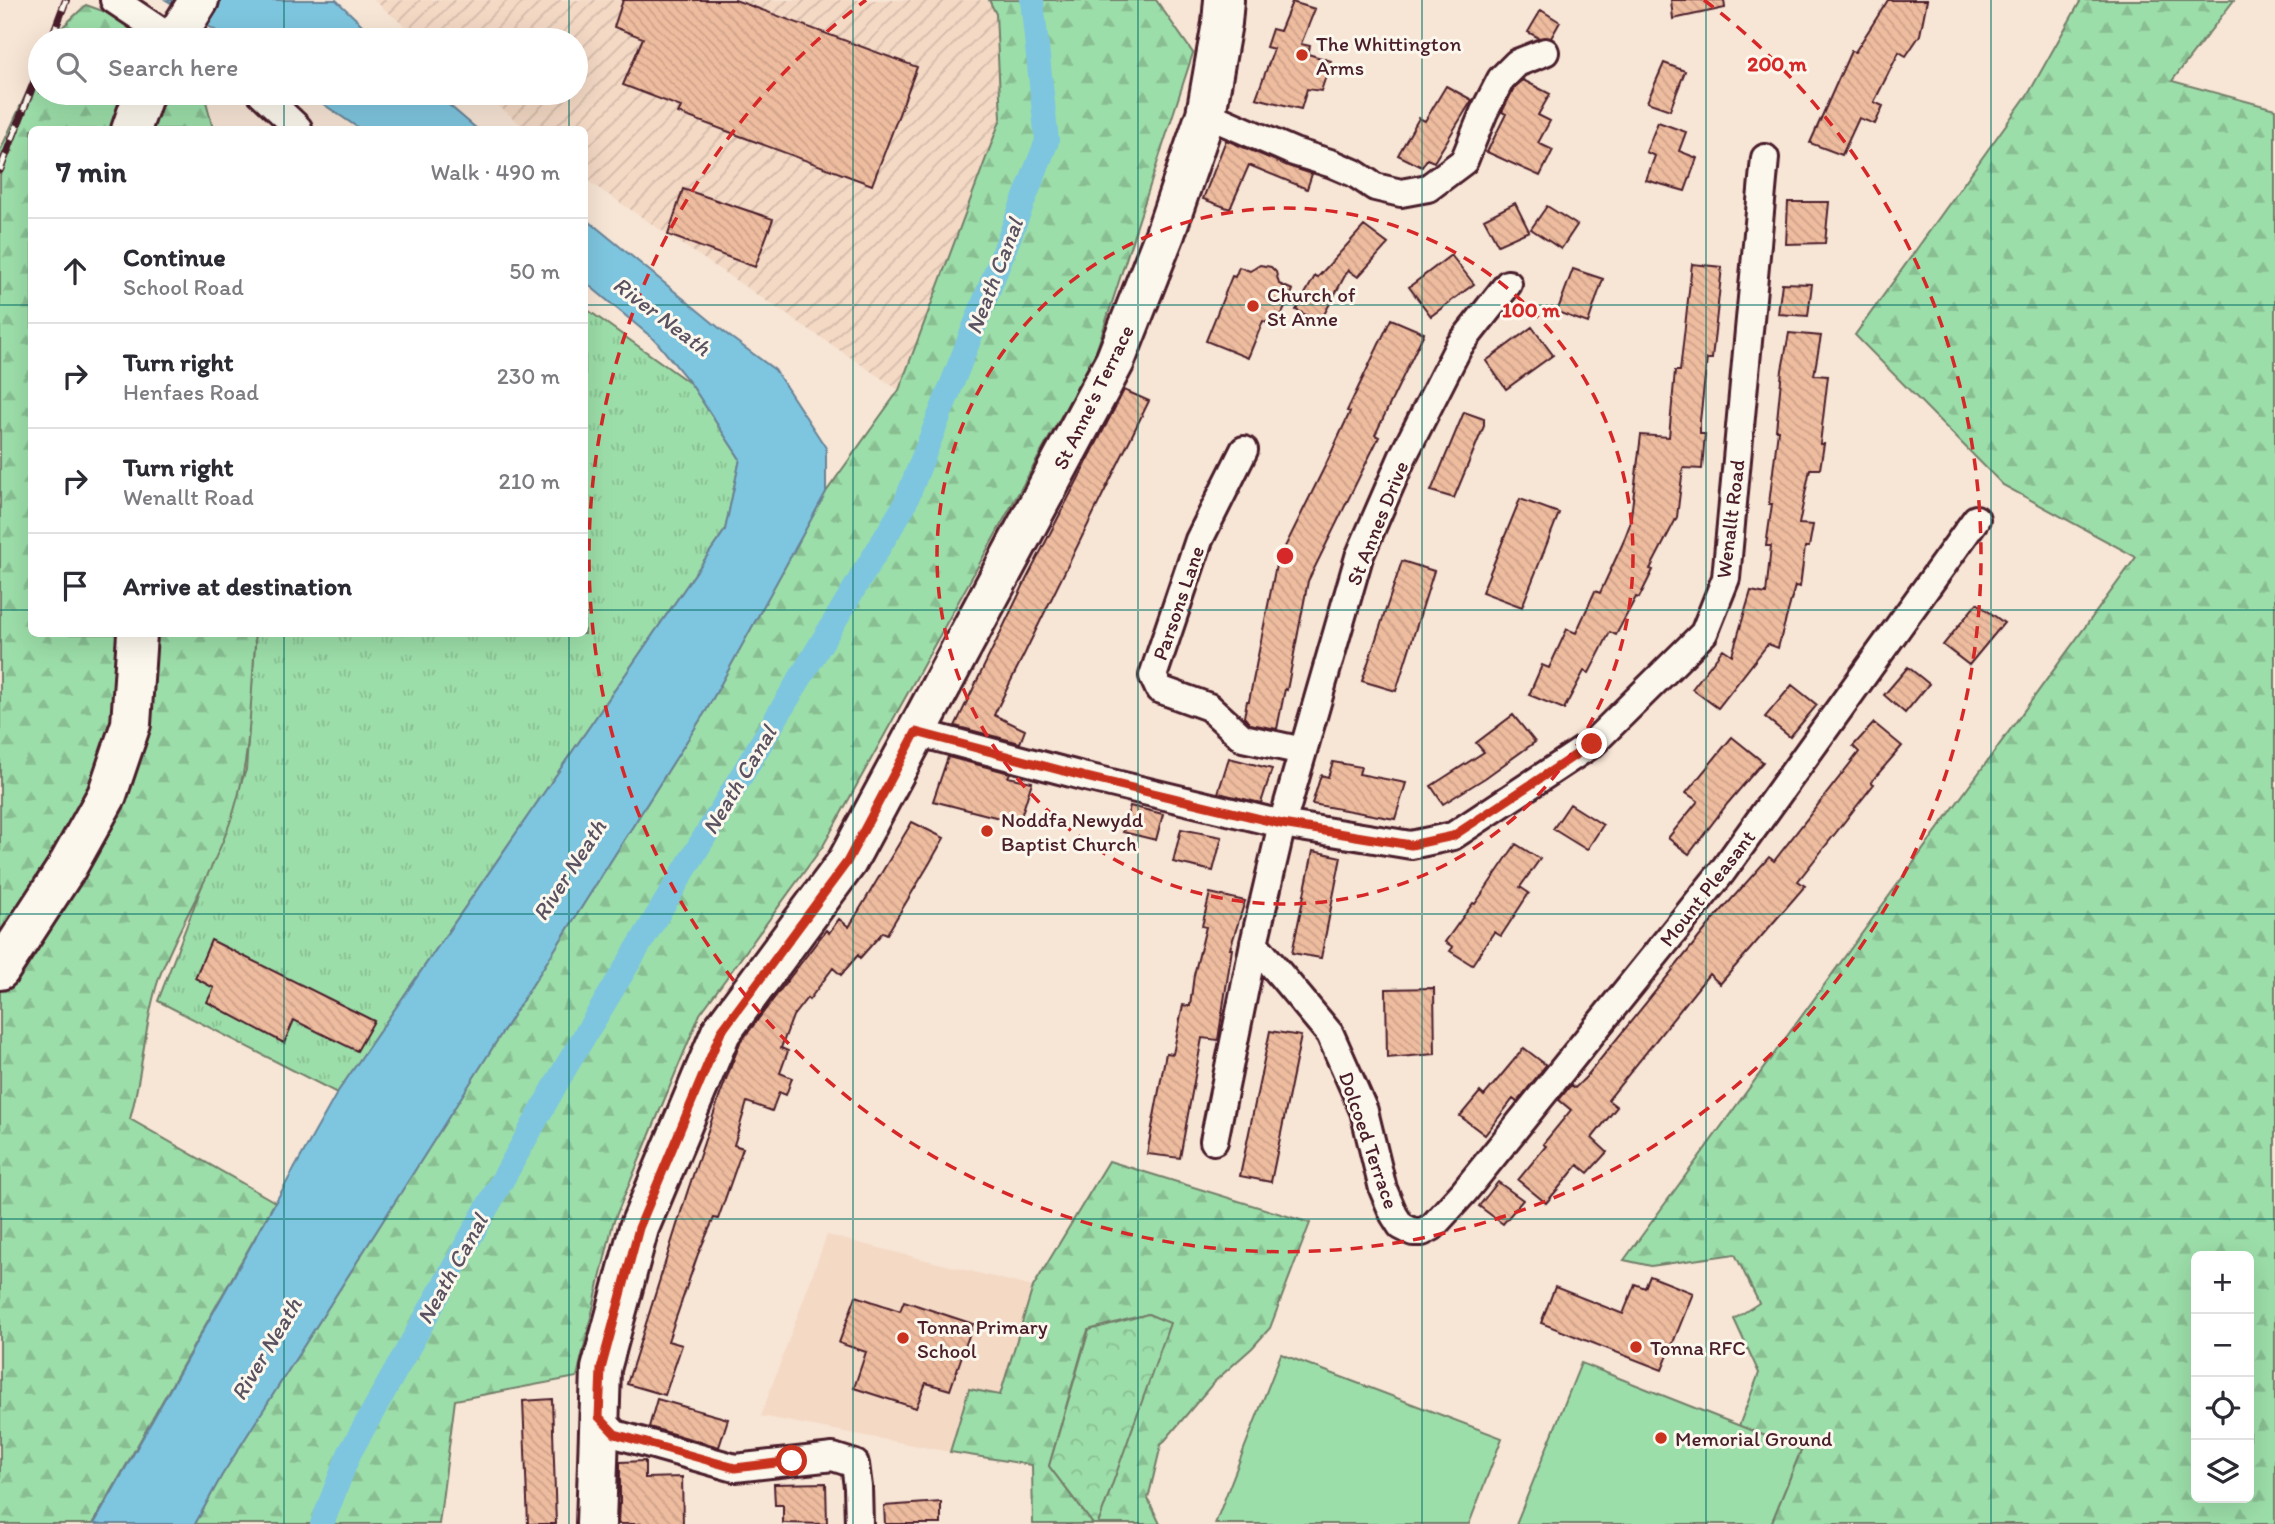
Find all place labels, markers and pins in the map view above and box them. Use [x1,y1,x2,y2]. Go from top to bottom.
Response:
place label: The Whittington Arms [1316,31,1461,80]
marker: The Whittington Arms [1294,47,1310,63]
place label: Church of St Anne [1267,282,1356,331]
marker: Church of St Anne [1245,298,1261,314]
centre of rings [1273,544,1297,568]
place label: Noddfa Newydd Baptist Church [1001,807,1144,856]
marker: Noddfa Newydd Baptist Church [979,823,995,839]
place label: Tonna Primary School [917,1314,1048,1363]
marker: Tonna Primary School [895,1330,911,1346]
place label: Tonna RFC [1650,1335,1746,1360]
marker: Tonna RFC [1628,1339,1644,1355]
place label: Memorial Ground [1675,1426,1833,1451]
marker: Memorial Ground [1653,1430,1669,1446]

